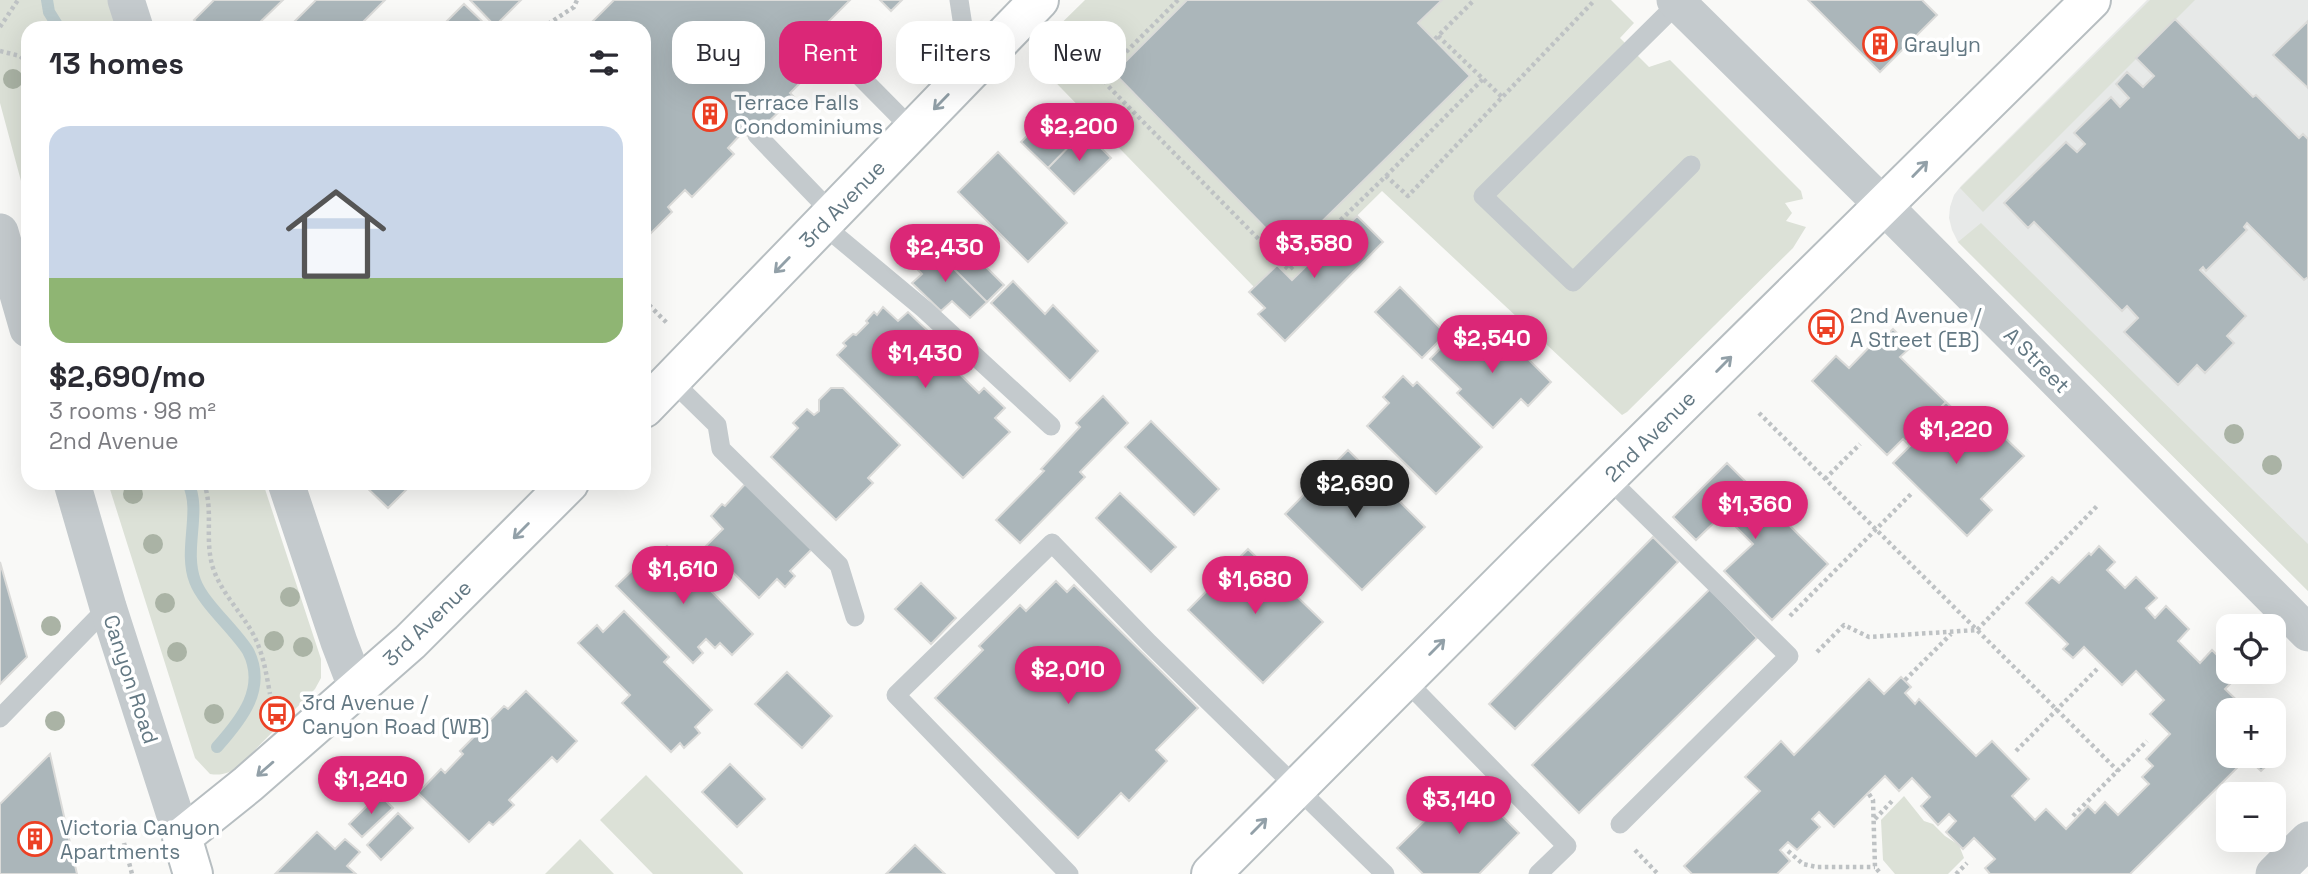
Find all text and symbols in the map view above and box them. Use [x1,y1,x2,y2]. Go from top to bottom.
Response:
chip: Buy [672,21,765,84]
chip: Rent [779,21,882,84]
chip: Filters [896,21,1015,84]
chip: New [1029,21,1126,84]
building icon: Graylyn [1861,25,1899,63]
place label: Graylyn [1904,31,1981,58]
text: 13 homes [49,44,184,83]
icon: filters [585,44,623,82]
place label: Terrace Falls Condominiums [734,89,883,140]
one-way arrow [932,93,949,110]
building icon: Terrace Falls Condominiums [691,95,729,133]
pin: $2,200 [1022,104,1136,163]
text: $2,200 [1040,111,1118,141]
street label: 3rd Avenue [793,154,891,254]
one-way arrow [1912,161,1929,178]
icon: home [273,171,399,297]
pin: $3,580 [1257,220,1371,280]
pin: $2,430 [888,224,1002,284]
text: $3,580 [1275,228,1353,258]
text: $2,430 [906,232,984,262]
one-way arrow [774,256,791,273]
place label: 2nd Avenue / A Street (EB) [1850,302,1982,353]
bus stop icon: 2nd Avenue / A Street (EB) [1807,308,1845,346]
pin: $2,540 [1435,316,1549,375]
street label: A Street [1998,321,2076,399]
text: $2,540 [1453,323,1531,353]
pin: $1,430 [868,330,982,390]
text: $1,430 [888,338,962,368]
one-way arrow [1715,355,1732,372]
text: $2,690/mo [49,357,206,396]
street label: 2nd Avenue [1599,385,1701,487]
text: 3 rooms · 98 m² [49,396,216,426]
pin: $1,220 [1899,406,2013,466]
text: $1,220 [1919,414,1993,444]
text: 2nd Avenue [49,426,179,456]
pin: $2,690 [1298,461,1412,520]
text: $2,690 [1316,468,1394,498]
pin: $1,360 [1698,482,1812,541]
text: $1,360 [1718,489,1792,519]
one-way arrow [513,523,530,540]
pin: $1,610 [626,546,740,606]
text: $1,610 [648,554,718,584]
pin: $1,680 [1198,556,1312,616]
text: $1,680 [1218,564,1292,594]
street label: 3rd Avenue [377,574,477,672]
street label: Canyon Road [97,611,165,747]
map controls [2216,614,2286,852]
button: locate [2216,614,2286,684]
one-way arrow [1428,639,1445,656]
pin: $2,010 [1011,646,1125,706]
text: $2,010 [1031,654,1105,684]
place label: 3rd Avenue / Canyon Road (WB) [302,689,489,740]
bus stop icon: 3rd Avenue / Canyon Road (WB) [258,695,296,733]
button: + [2216,698,2286,768]
pin: $1,240 [314,756,428,816]
one-way arrow [257,761,274,778]
text: $1,240 [334,764,408,794]
pin: $3,140 [1402,776,1516,836]
button: − [2216,782,2286,852]
text: $3,140 [1422,784,1496,814]
place label: Victoria Canyon Apartments [60,814,220,865]
one-way arrow [1250,817,1267,834]
building icon: Victoria Canyon Apartments [16,820,54,858]

